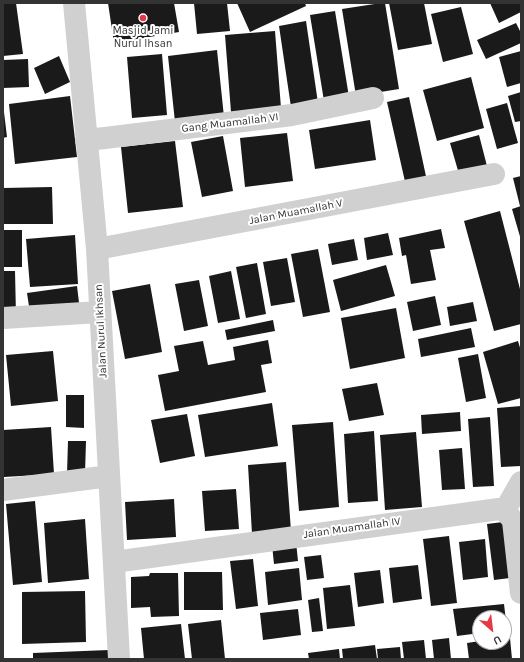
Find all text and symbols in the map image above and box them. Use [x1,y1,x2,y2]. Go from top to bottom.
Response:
marker: Masjid Jami Nurul Ihsan [138,13,148,23]
place label: Masjid Jami Nurul Ihsan [112,24,174,50]
street label: Gang Muamallah VI [181,110,279,136]
street label: Jalan Muamallah V [248,196,344,228]
street label: Jalan Nurul Ikhsan [92,284,110,378]
street label: Jalan Muamallah IV [303,515,401,541]
north arrow [472,610,512,650]
text: U [491,633,504,648]

